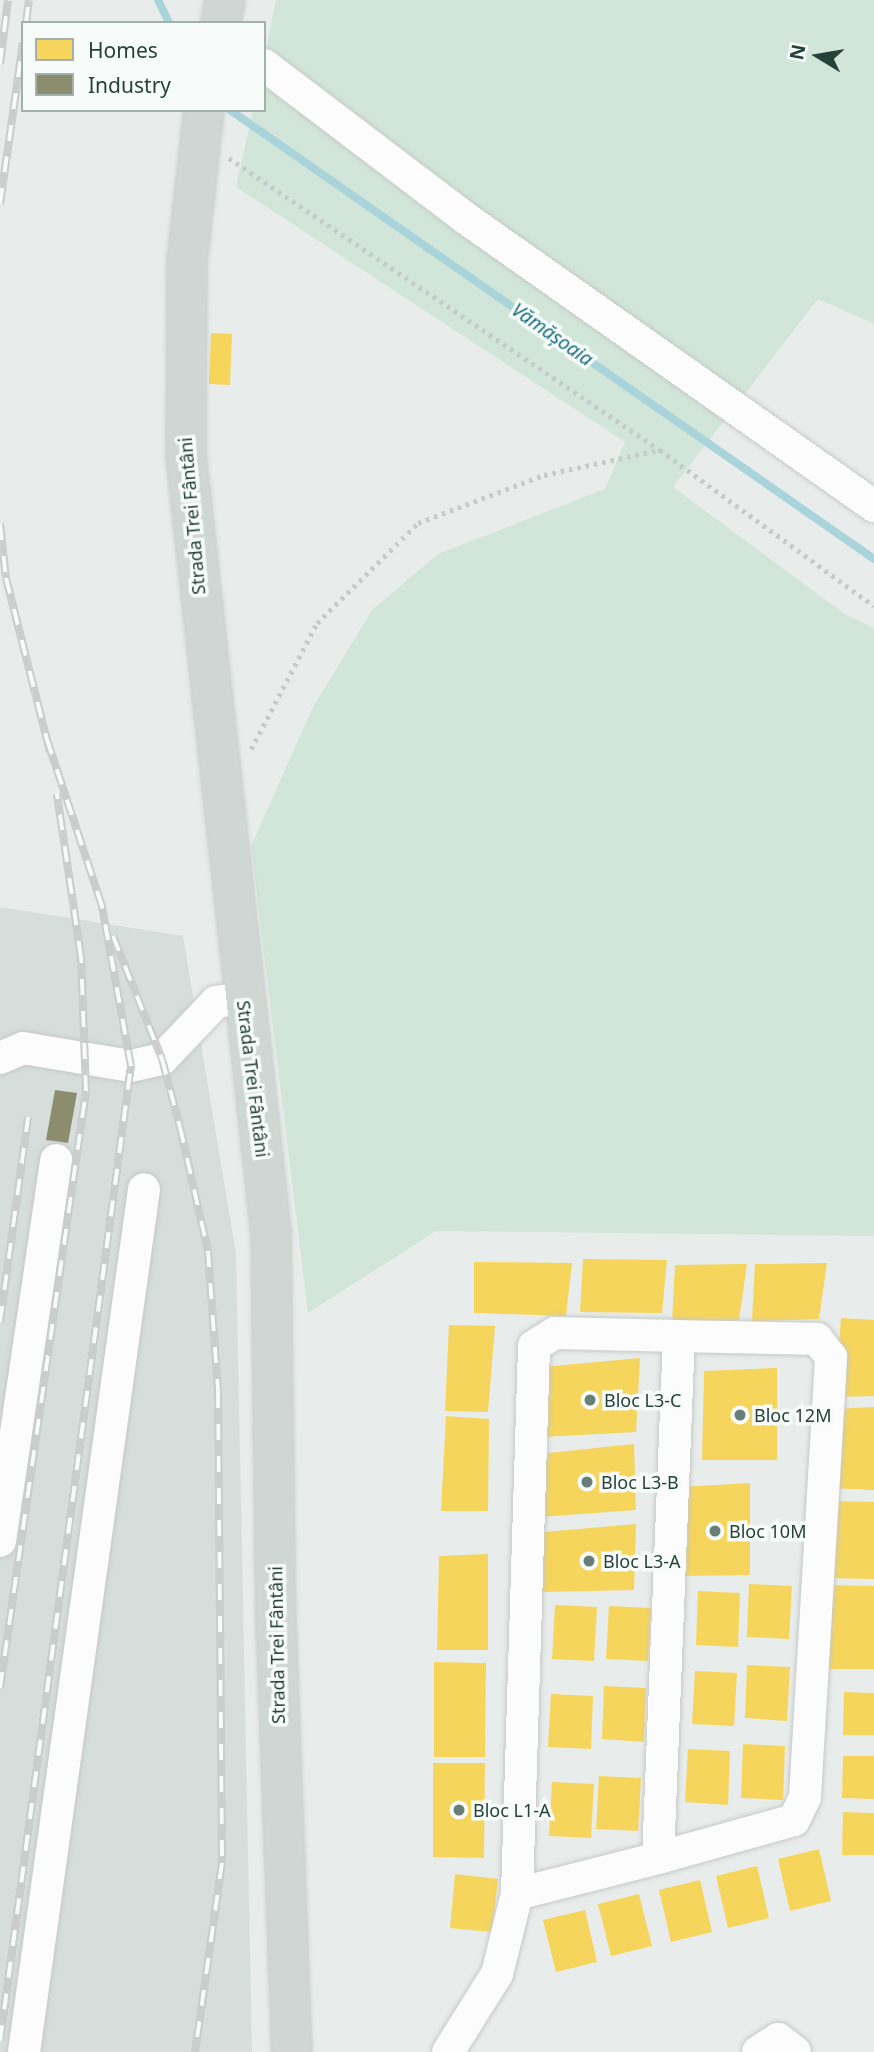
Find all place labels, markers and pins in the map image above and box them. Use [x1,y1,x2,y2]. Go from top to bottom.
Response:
place label: Bloc L3-C [604,1389,681,1411]
marker: Bloc L3-C [582,1392,598,1408]
place label: Bloc 12M [754,1404,831,1426]
marker: Bloc 12M [732,1407,748,1423]
place label: Bloc L3-B [601,1471,679,1493]
marker: Bloc L3-B [579,1474,595,1490]
place label: Bloc 10M [729,1520,806,1542]
marker: Bloc 10M [707,1523,723,1539]
place label: Bloc L3-A [603,1550,681,1572]
marker: Bloc L3-A [581,1553,597,1569]
place label: Bloc L1-A [473,1799,551,1821]
marker: Bloc L1-A [451,1802,467,1818]

